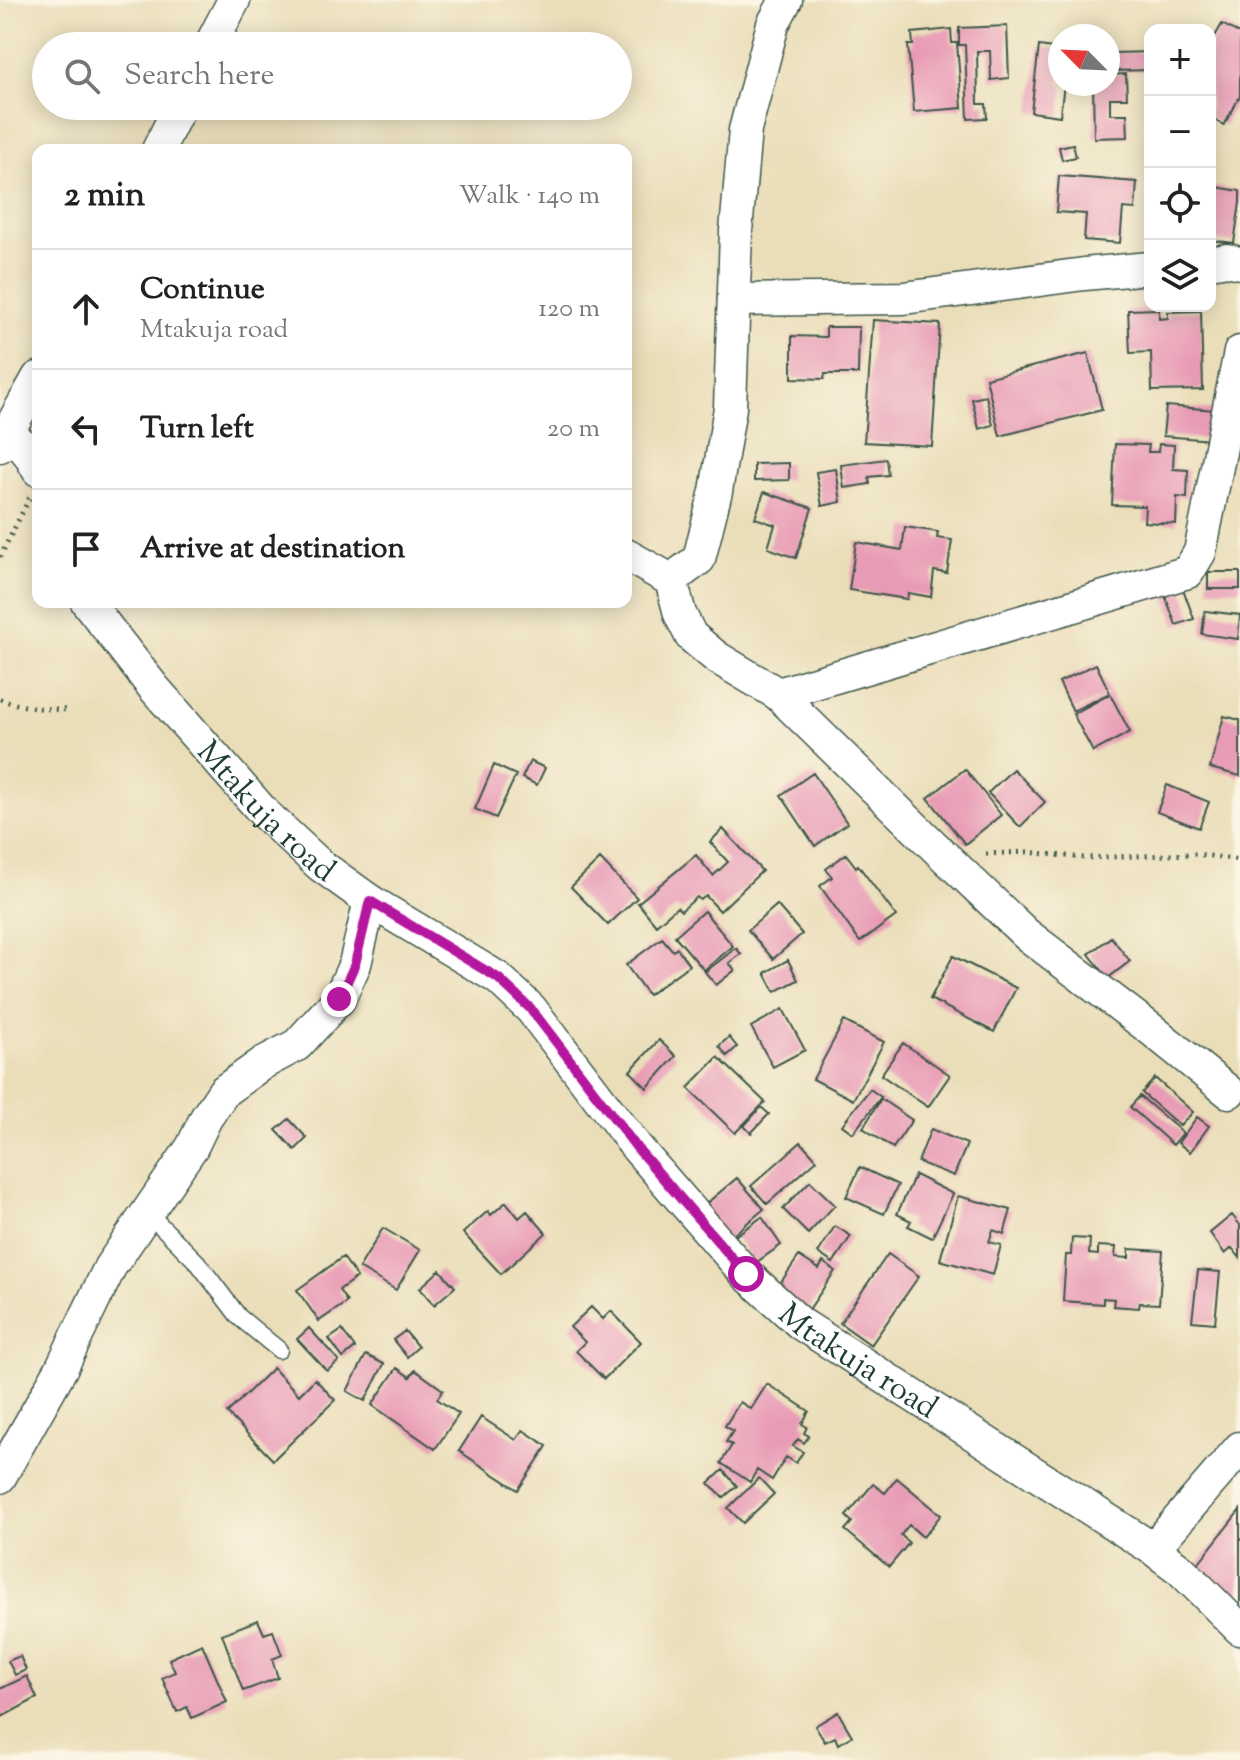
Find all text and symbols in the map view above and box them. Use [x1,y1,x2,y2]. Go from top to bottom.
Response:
north arrow [1048,24,1120,96]
map controls [1144,24,1216,312]
button: + [1144,24,1216,96]
search box [32,32,632,120]
icon: search [60,54,104,98]
text: Search here [124,55,274,98]
button: − [1144,96,1216,168]
button: locate [1144,168,1216,240]
text: 2 min [64,172,145,221]
text: Walk · 140 m [459,178,600,215]
button: layers [1144,240,1216,312]
text: Continue [140,269,265,312]
icon: ahead [64,287,108,331]
text: 120 m [538,291,600,328]
text: Mtakuja road [140,312,288,349]
icon: left [64,407,108,451]
text: Turn left [140,408,254,451]
text: 20 m [547,411,600,448]
icon: arrive [64,527,108,571]
text: Arrive at destination [140,528,405,571]
street label: Mtakuja road [185,732,344,895]
route end [321,981,357,1017]
route start [728,1256,764,1292]
street label: Mtakuja road [766,1294,946,1432]

